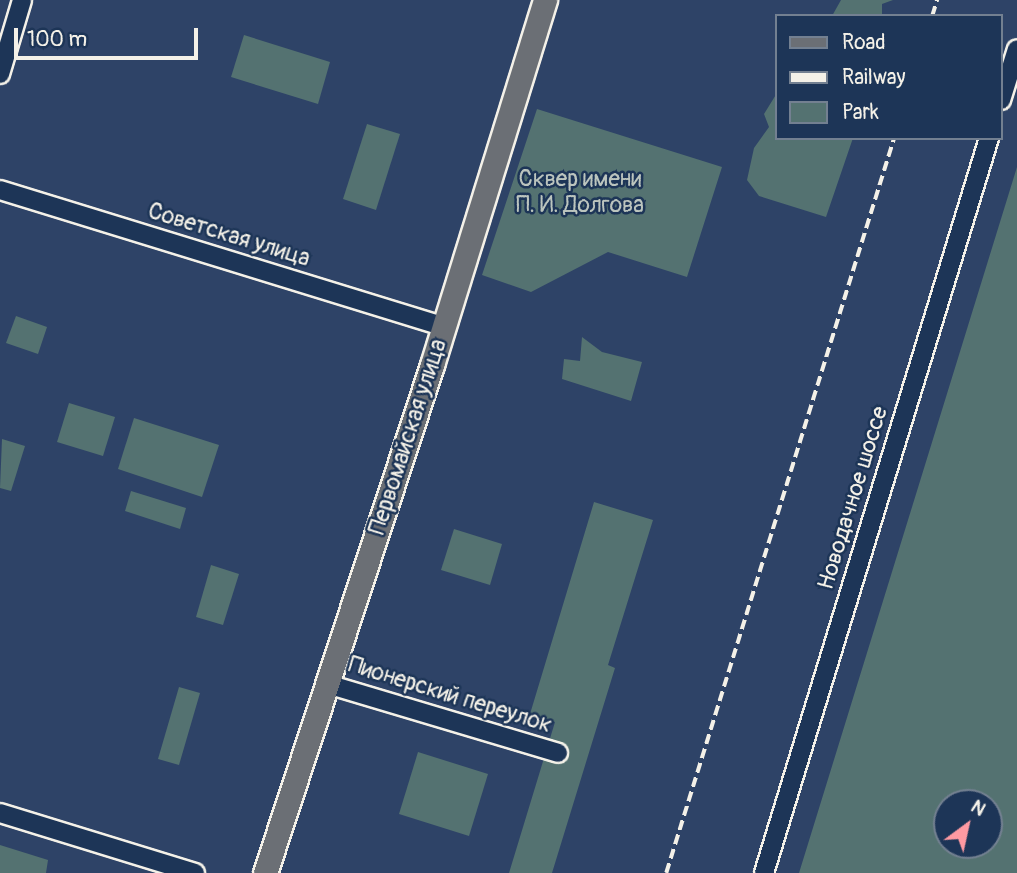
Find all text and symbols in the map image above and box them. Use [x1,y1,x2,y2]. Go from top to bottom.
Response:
scale bar [18,14,201,58]
legend [776,14,1003,140]
text: 100 m [27,26,87,53]
text: Road [842,29,886,56]
text: Railway [842,64,906,91]
text: Park [842,99,879,126]
park label: Сквер имени П. И. Долгова [516,165,644,219]
street label: Советская улица [145,197,313,273]
street label: Первомайская улица [363,336,453,538]
street label: Новодачное шоссе [812,403,894,593]
street label: Пионерский переулок [345,651,555,739]
north arrow [933,789,1003,859]
text: N [966,794,990,822]

